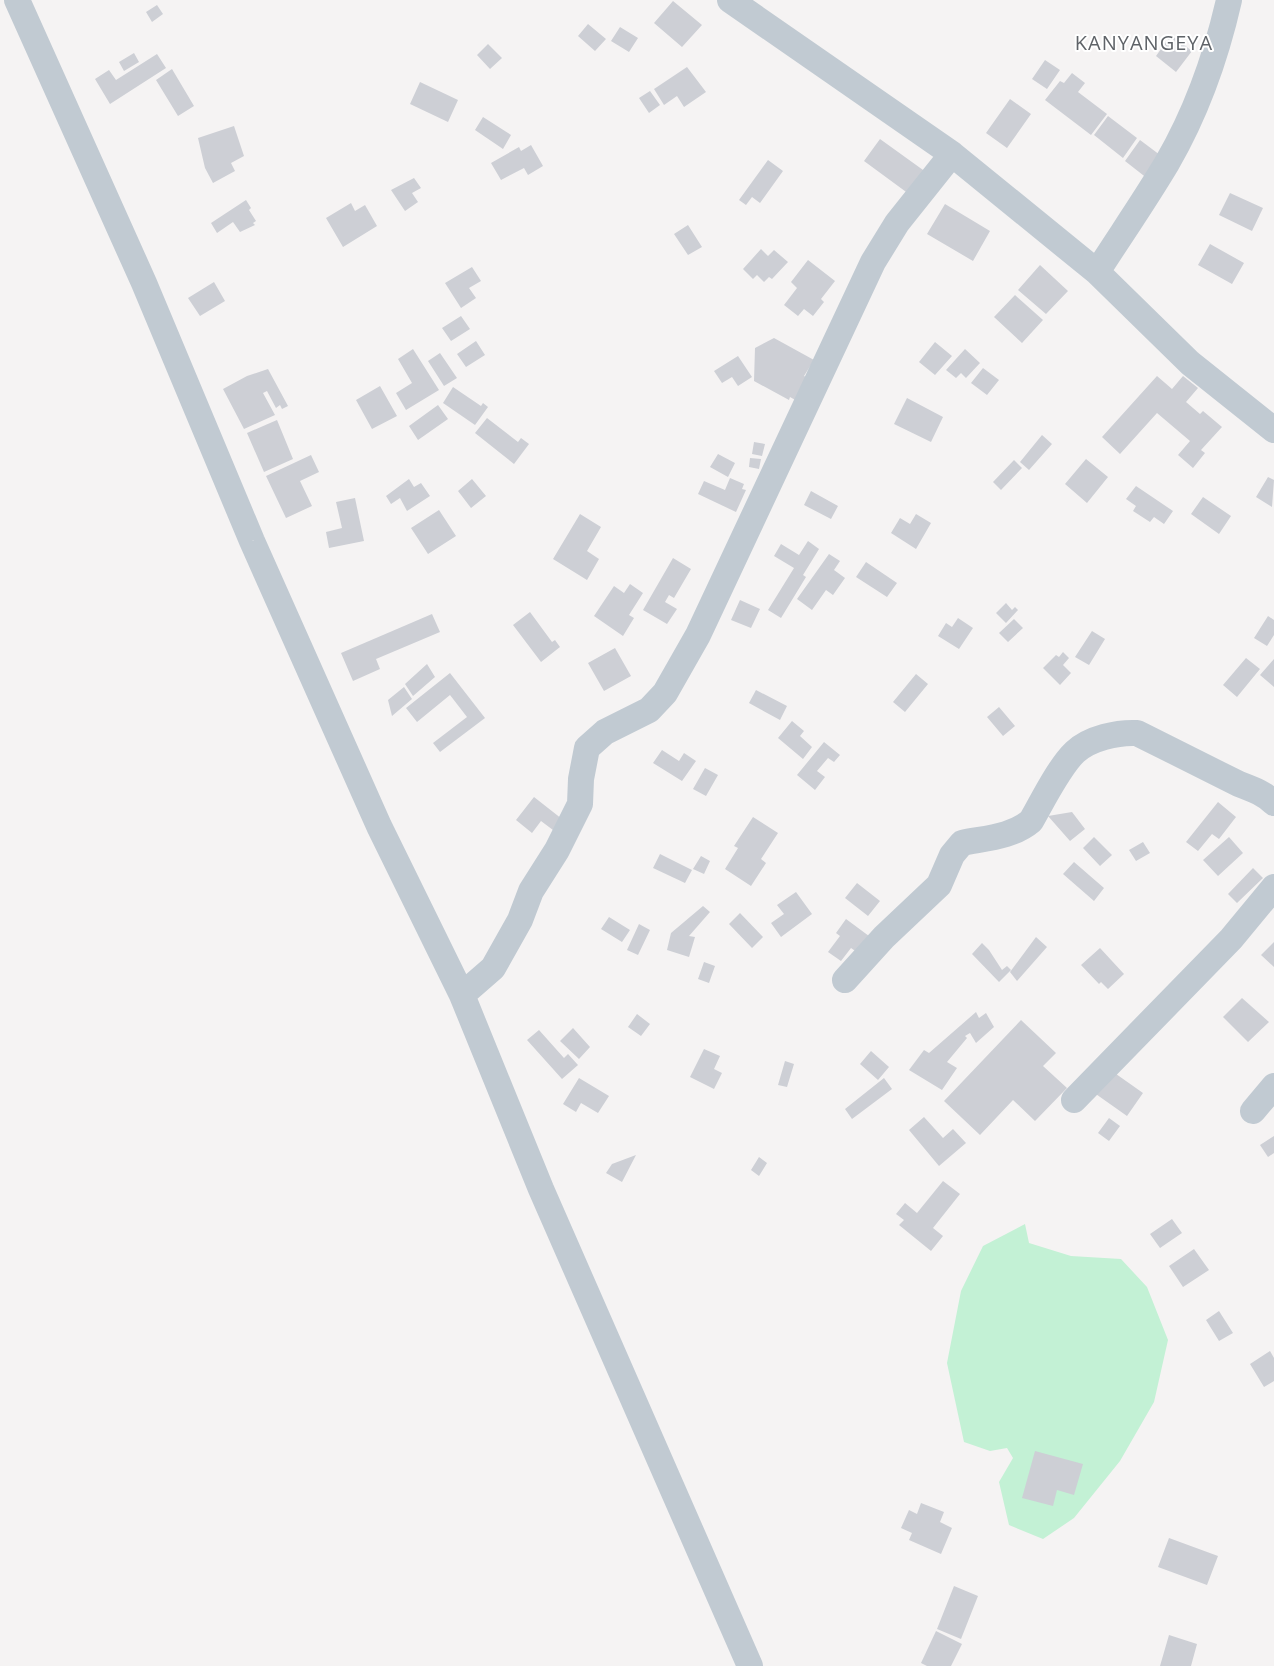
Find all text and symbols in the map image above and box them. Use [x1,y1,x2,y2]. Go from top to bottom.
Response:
district label: KANYANGEYA [1075,29,1213,56]

